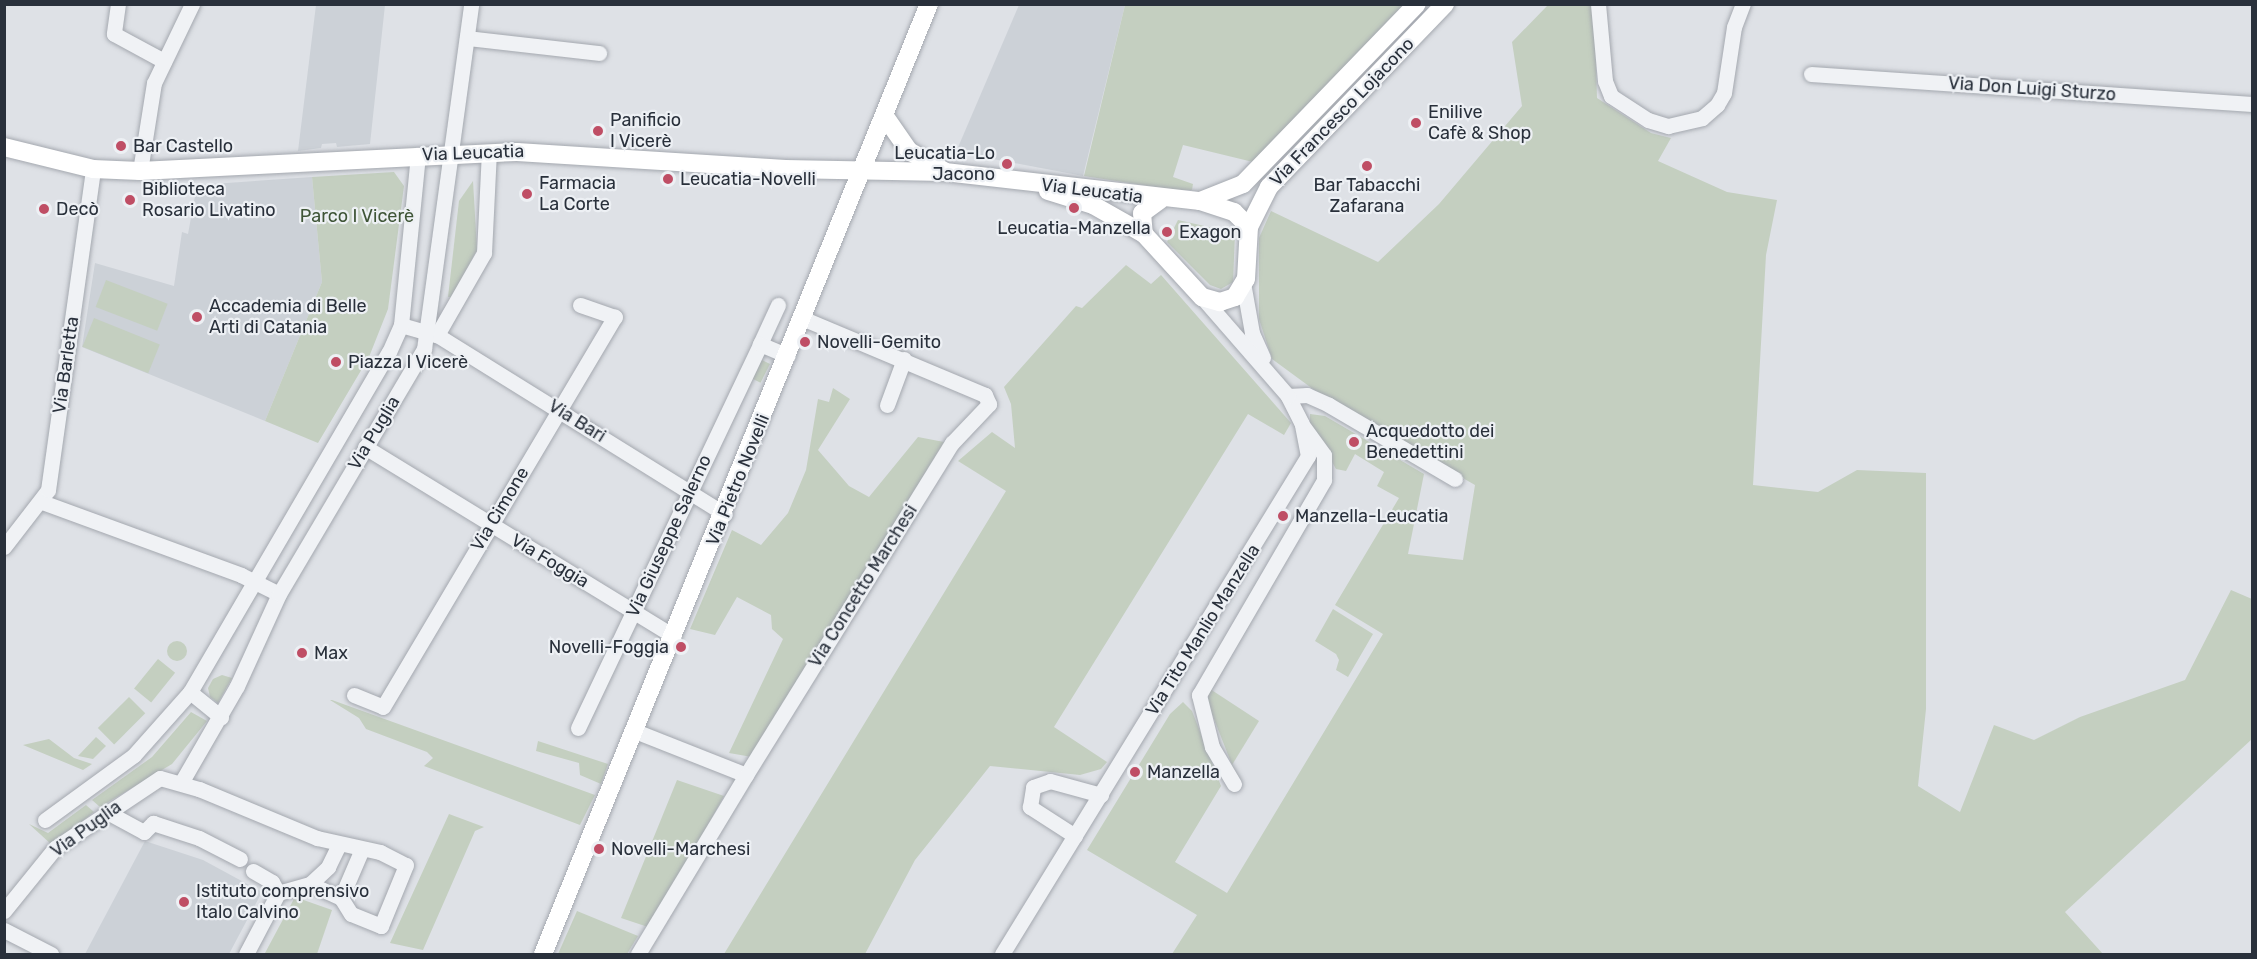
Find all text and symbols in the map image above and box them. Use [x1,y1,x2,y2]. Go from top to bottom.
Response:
street label: Via Francesco Lojacono [1265,33,1419,191]
street label: Via Don Luigi Sturzo [1947,72,2117,106]
place label: Enilive Cafè & Shop [1428,102,1531,144]
place label: Panificio I Vicerè [610,110,681,152]
marker: Enilive Cafè & Shop [1409,116,1423,130]
marker: Panificio I Vicerè [591,124,605,138]
place label: Bar Castello [133,135,233,157]
marker: Bar Castello [114,139,128,153]
street label: Via Leucatia [421,140,525,166]
place label: Leucatia-Lo Jacono [894,143,995,186]
marker: Leucatia-Lo Jacono [1000,157,1014,171]
marker: Bar Tabacchi Zafarana [1360,159,1374,173]
place label: Leucatia-Novelli [680,168,816,190]
marker: Leucatia-Novelli [661,172,675,186]
place label: Farmacia La Corte [539,173,616,216]
street label: Via Leucatia [1040,174,1144,208]
place label: Bar Tabacchi Zafarana [1313,175,1421,218]
place label: Biblioteca Rosario Livatino [142,179,276,222]
marker: Farmacia La Corte [520,187,534,201]
marker: Biblioteca Rosario Livatino [123,193,137,207]
place label: Decò [56,198,99,220]
marker: Leucatia-Manzella [1067,201,1081,215]
marker: Decò [37,202,51,216]
park label: Parco I Vicerè [300,205,414,227]
place label: Leucatia-Manzella [997,217,1151,239]
place label: Exagon [1179,221,1241,243]
marker: Exagon [1160,225,1174,239]
place label: Accademia di Belle Arti di Catania [209,296,367,338]
marker: Accademia di Belle Arti di Catania [190,310,204,324]
street label: Via Barletta [49,315,83,415]
place label: Novelli-Gemito [817,331,941,353]
marker: Novelli-Gemito [798,335,812,349]
place label: Piazza I Vicerè [348,351,469,373]
marker: Piazza I Vicerè [329,355,343,369]
street label: Via Puglia [344,392,404,474]
street label: Via Bari [544,395,610,447]
street label: Via Pietro Novelli [702,411,774,549]
place label: Acquedotto dei Benedettini [1366,421,1494,464]
marker: Acquedotto dei Benedettini [1347,435,1361,449]
street label: Via Giuseppe Salerno [622,451,716,621]
street label: Via Cimone [467,463,533,555]
street label: Via Concetto Marchesi [804,501,922,671]
place label: Manzella-Leucatia [1295,505,1449,527]
marker: Manzella-Leucatia [1276,509,1290,523]
street label: Via Foggia [507,529,593,593]
street label: Via Tito Manlio Manzella [1141,540,1265,720]
place label: Novelli-Foggia [549,636,669,658]
marker: Novelli-Foggia [674,640,688,654]
place label: Max [314,642,348,664]
marker: Max [295,646,309,660]
place label: Manzella [1147,761,1220,783]
marker: Manzella [1128,765,1142,779]
street label: Via Puglia [46,796,126,862]
place label: Novelli-Marchesi [611,838,750,860]
marker: Novelli-Marchesi [592,842,606,856]
place label: Istituto comprensivo Italo Calvino [196,881,369,924]
marker: Istituto comprensivo Italo Calvino [177,895,191,909]

